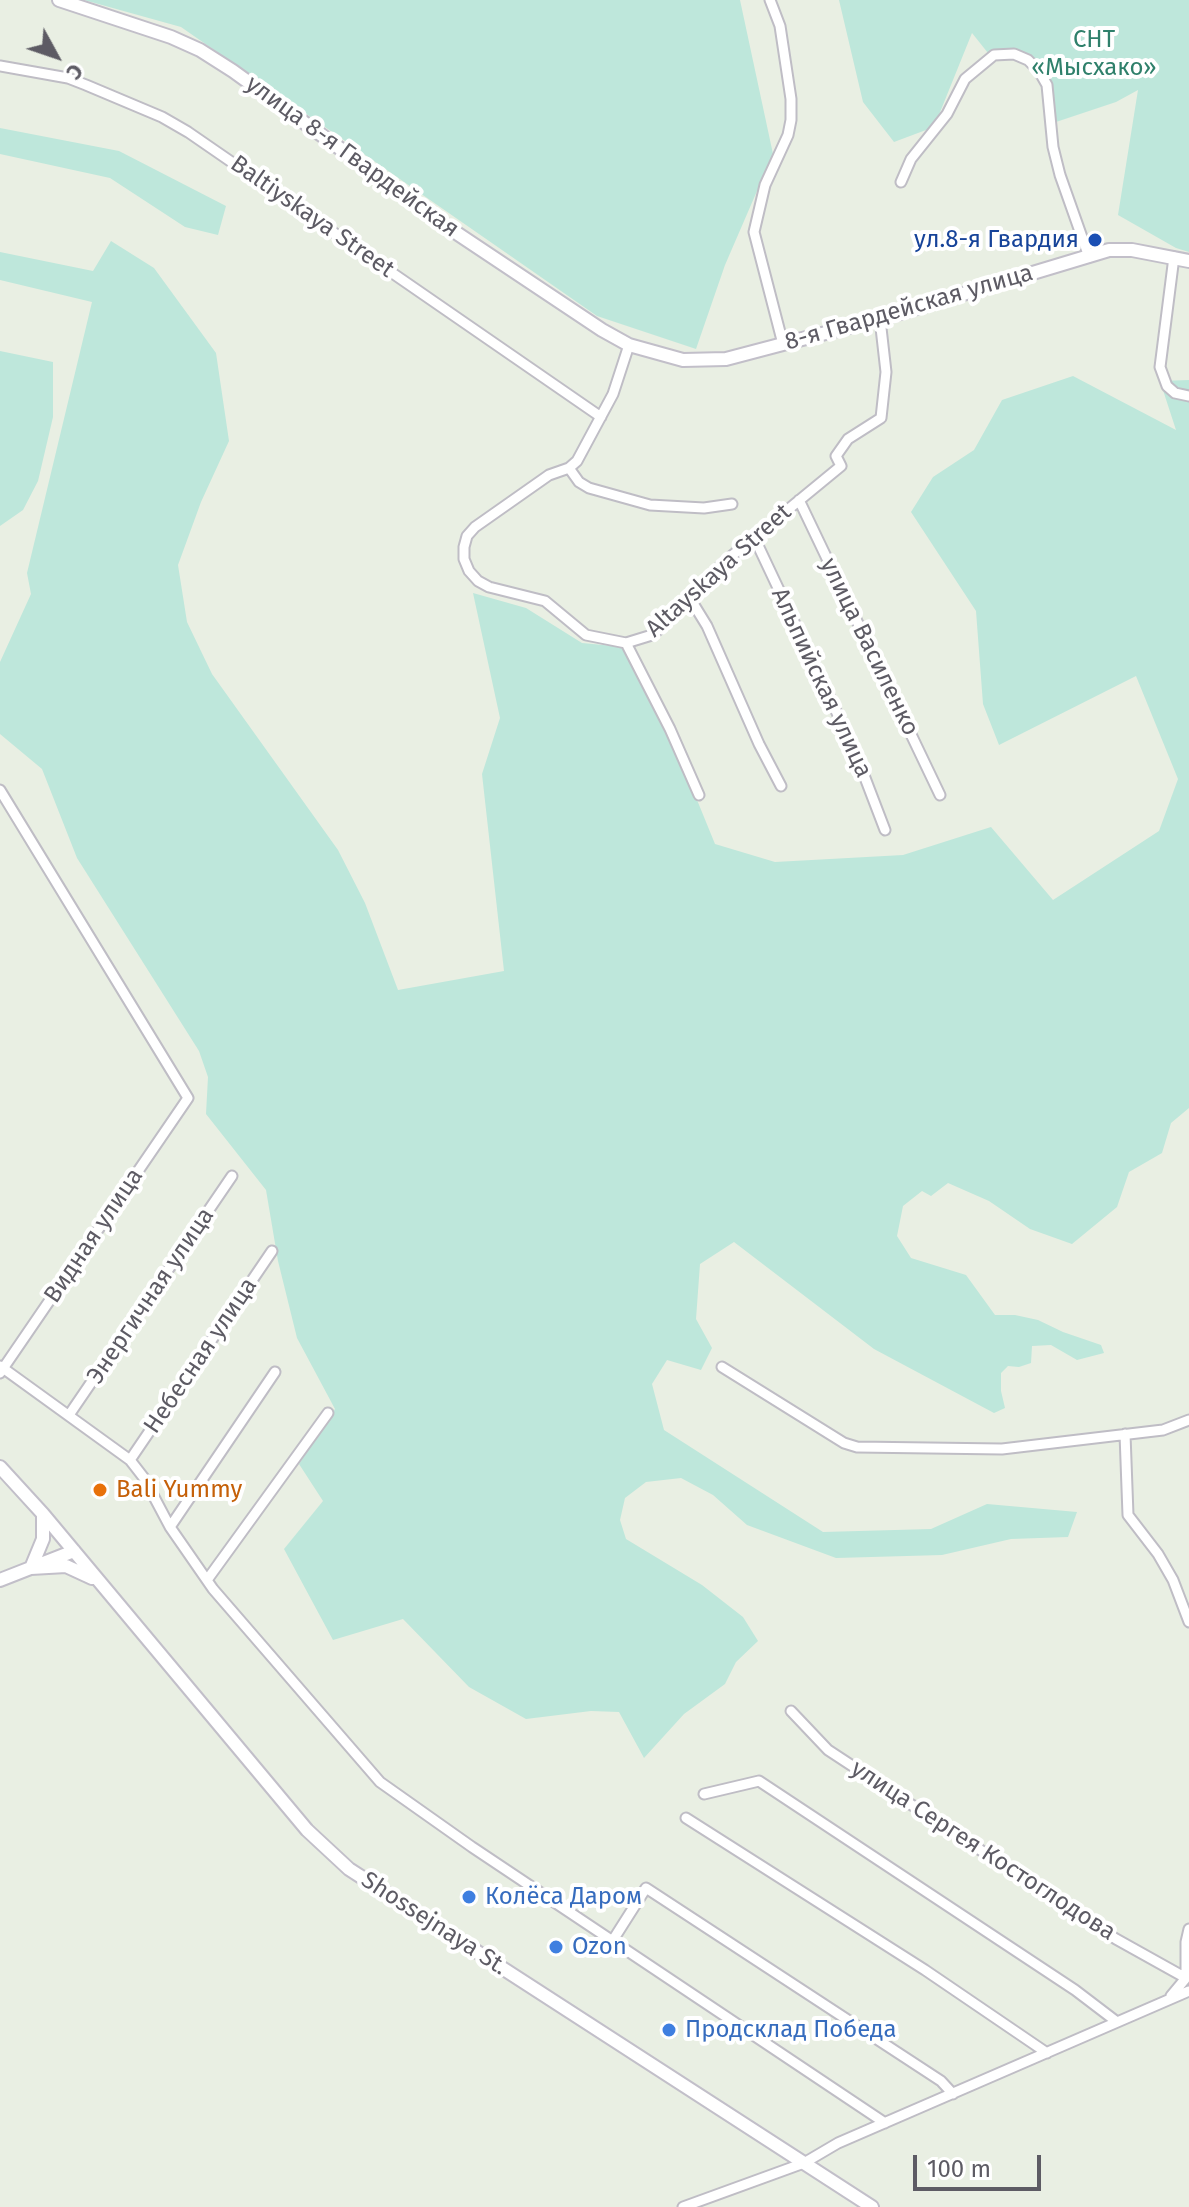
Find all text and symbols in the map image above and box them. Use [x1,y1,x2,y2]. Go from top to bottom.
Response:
north arrow [16,16,96,96]
park label: СНТ «Мысхако» [1031,26,1157,82]
text: С [60,58,89,85]
street label: улица 8-я Гвардейская [240,70,464,244]
street label: Baltiyskaya Street [225,150,399,284]
place label: ул.8-я Гвардия [914,226,1079,254]
marker: ул.8-я Гвардия [1086,231,1104,249]
street label: 8-я Гвардейская улица [782,259,1036,357]
street label: Altayskaya Street [640,498,798,644]
street label: улица Василенко [814,553,924,741]
street label: Альпийская улица [764,584,878,782]
street label: Видная улица [38,1163,150,1309]
street label: Энергичная улица [81,1203,221,1389]
street label: Небесная улица [138,1273,264,1439]
place label: Bali Yummy [116,1476,242,1504]
marker: Bali Yummy [91,1481,109,1499]
street label: улица Сергея Костоглодова [845,1755,1121,1947]
street label: Shossejnaya St. [356,1866,512,1982]
place label: Колёса Даром [485,1883,642,1911]
marker: Колёса Даром [460,1888,478,1906]
place label: Ozon [572,1933,627,1961]
marker: Ozon [547,1938,565,1956]
place label: Продсклад Победа [685,2016,897,2044]
marker: Продсклад Победа [660,2021,678,2039]
scale bar [917,2139,1045,2189]
text: 100 m [927,2155,991,2183]

